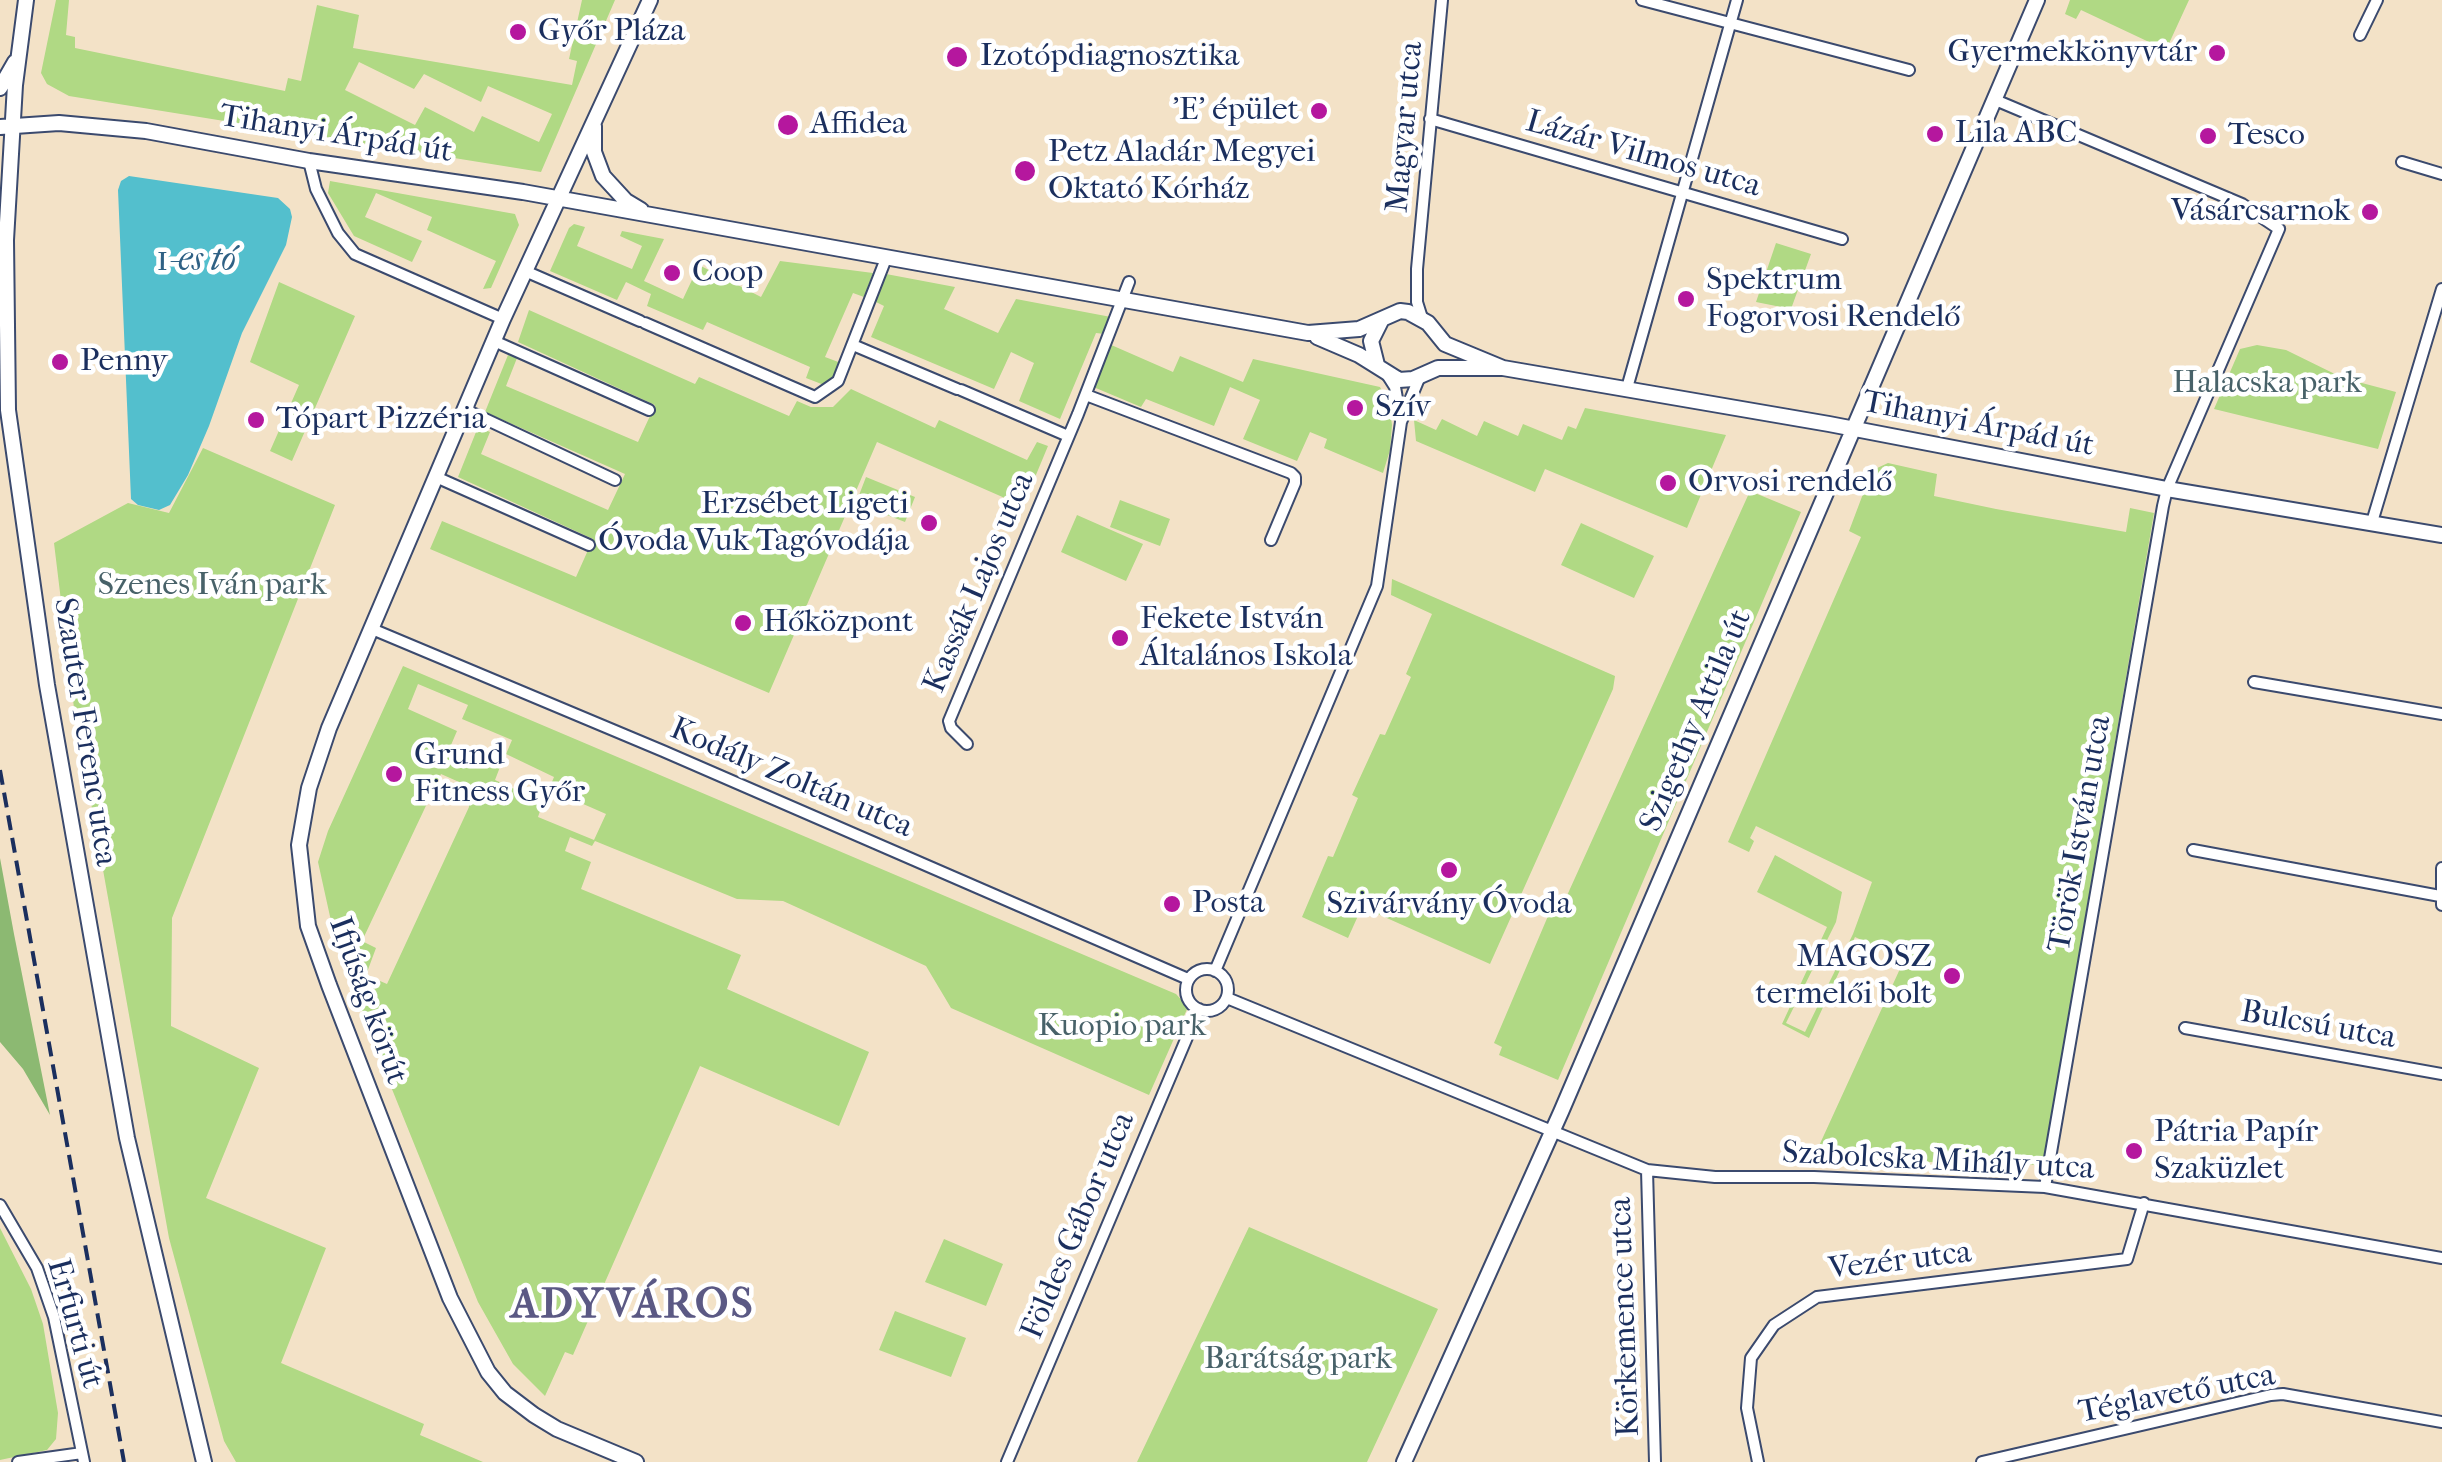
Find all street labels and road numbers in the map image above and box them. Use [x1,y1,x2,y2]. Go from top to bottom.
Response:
street label: Magyar utca [1379,40,1433,214]
street label: Tihanyi Árpád út [217,98,455,172]
street label: Lázár Vilmos utca [1521,103,1765,207]
street label: Tihanyi Árpád út [1859,384,2097,466]
street label: Kassák Lajos utca [916,467,1044,699]
street label: Szauter Ferenc utca [44,595,124,869]
street label: Szigethy Attila út [1633,604,1761,838]
street label: Kodály Zoltán utca [664,711,918,847]
street label: Török István utca [2041,713,2121,955]
street label: Ifjúság körút [319,912,415,1090]
street label: Bulcsú utca [2237,993,2399,1059]
street label: Földes Gábor utca [1014,1107,1144,1345]
street label: Szabolcska Mihály utca [1781,1135,2095,1189]
street label: Körkemence utca [1603,1197,1649,1437]
street label: Vezér utca [1826,1234,1974,1290]
street label: Erfurti út [37,1255,111,1393]
street label: Téglavető utca [2076,1357,2278,1433]

